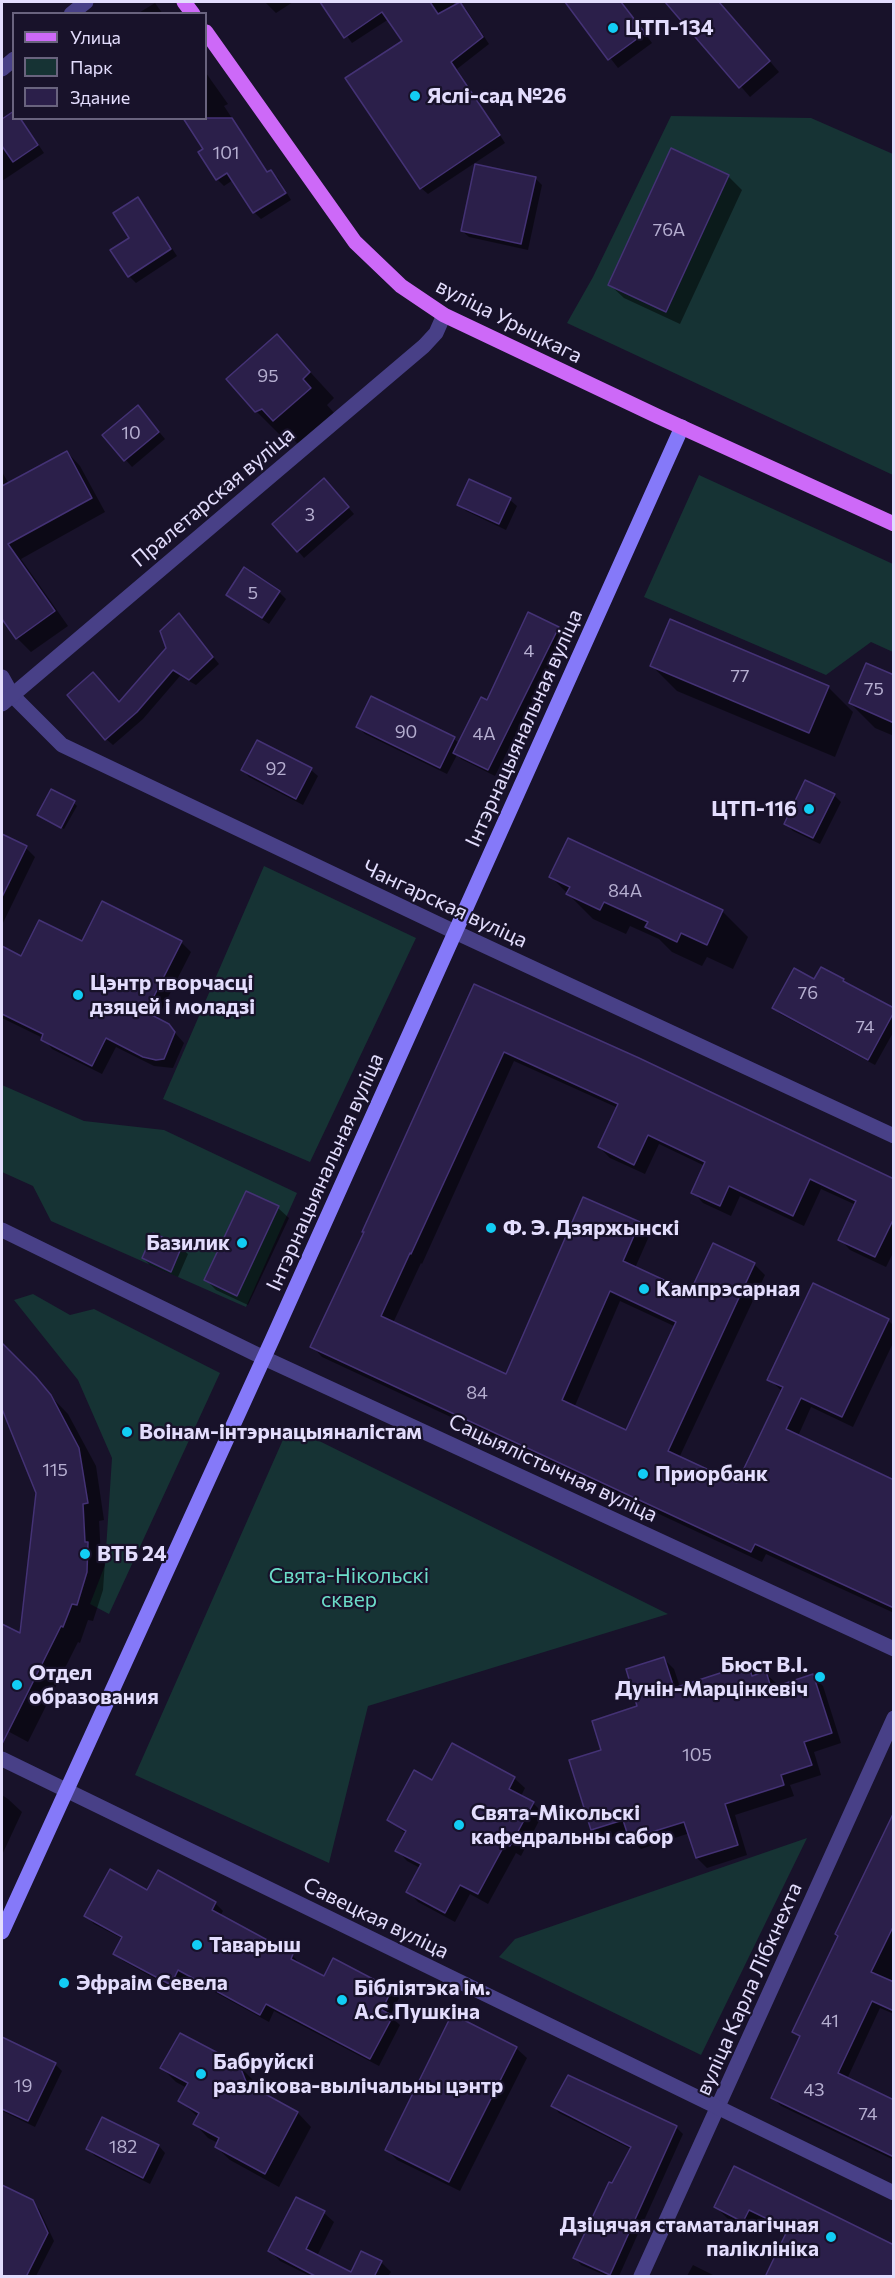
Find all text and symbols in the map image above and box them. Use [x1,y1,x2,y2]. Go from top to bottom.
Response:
legend [12,12,207,120]
place label: ЦТП-134 [625,15,714,41]
marker: ЦТП-134 [606,21,620,35]
text: Улица [70,26,121,48]
text: Парк [70,56,113,78]
place label: Яслі-сад №26 [427,83,567,109]
text: Здание [70,86,130,108]
marker: Яслі-сад №26 [408,89,422,103]
house number: 101 [212,142,240,164]
house number: 76А [653,219,685,241]
street label: вуліца Урыцкага [432,273,586,369]
house number: 95 [257,365,279,387]
house number: 10 [121,422,141,444]
street label: Пралетарская вуліца [127,422,299,572]
house number: 3 [305,504,315,526]
house number: 5 [248,582,258,604]
street label: Інтэрнацыянальная вуліца [460,605,588,851]
house number: 4 [524,640,534,662]
house number: 77 [730,665,750,687]
house number: 75 [864,678,884,700]
house number: 90 [395,721,417,743]
house number: 4А [472,723,496,745]
house number: 92 [266,758,286,780]
place label: ЦТП-116 [711,796,797,822]
marker: ЦТП-116 [802,802,816,816]
street label: Чангарская вуліца [359,855,531,953]
house number: 84А [608,880,642,902]
place label: Цэнтр творчасці дзяцей і моладзі [90,970,255,1020]
house number: 76 [798,982,818,1004]
marker: Цэнтр творчасці дзяцей і моладзі [71,988,85,1002]
house number: 74 [855,1016,875,1038]
street label: Інтэрнацыянальная вуліца [261,1049,389,1295]
place label: Ф. Э. Дзяржынскі [503,1215,679,1241]
marker: Ф. Э. Дзяржынскі [484,1221,498,1235]
place label: Базилик [146,1230,230,1256]
marker: Базилик [235,1236,249,1250]
place label: Кампрэсарная [656,1276,800,1302]
marker: Кампрэсарная [637,1282,651,1296]
house number: 84 [466,1382,488,1404]
street label: Сацыялістычная вуліца [445,1408,661,1528]
place label: Воінам-інтэрнацыяналістам [139,1419,422,1445]
marker: Воінам-інтэрнацыяналістам [120,1425,134,1439]
house number: 115 [42,1459,68,1481]
place label: Приорбанк [655,1461,768,1487]
marker: Приорбанк [636,1467,650,1481]
place label: ВТБ 24 [97,1541,167,1567]
marker: ВТБ 24 [78,1547,92,1561]
park label: Свята-Нікольскі сквер [269,1563,429,1613]
place label: Бюст В.І. Дунін-Марцінкевіч [615,1652,808,1702]
place label: Отдел образования [29,1660,159,1710]
marker: Бюст В.І. Дунін-Марцінкевіч [813,1670,827,1684]
marker: Отдел образования [10,1678,24,1692]
house number: 105 [682,1744,712,1766]
place label: Свята-Мікольскі кафедральны сабор [471,1800,673,1850]
marker: Свята-Мікольскі кафедральны сабор [452,1818,466,1832]
street label: Савецкая вуліца [299,1872,453,1964]
street label: вуліца Карла Лібкнехта [691,1879,807,2099]
place label: Таварыш [209,1932,301,1958]
marker: Таварыш [190,1938,204,1952]
place label: Эфраім Севела [76,1970,228,1996]
place label: Бібліятэка ім. А.С.Пушкіна [354,1975,490,2025]
marker: Эфраім Севела [57,1976,71,1990]
marker: Бібліятэка ім. А.С.Пушкіна [335,1993,349,2007]
house number: 41 [821,2010,839,2032]
place label: Бабруйскі разлікова-вылічальны цэнтр [213,2049,503,2099]
marker: Бабруйскі разлікова-вылічальны цэнтр [194,2067,208,2081]
house number: 19 [14,2075,32,2097]
house number: 43 [803,2079,825,2101]
house number: 74 [858,2103,878,2125]
house number: 182 [109,2136,137,2158]
place label: Дзіцячая стаматалагічная паліклініка [560,2212,819,2262]
marker: Дзіцячая стаматалагічная паліклініка [824,2230,838,2244]

